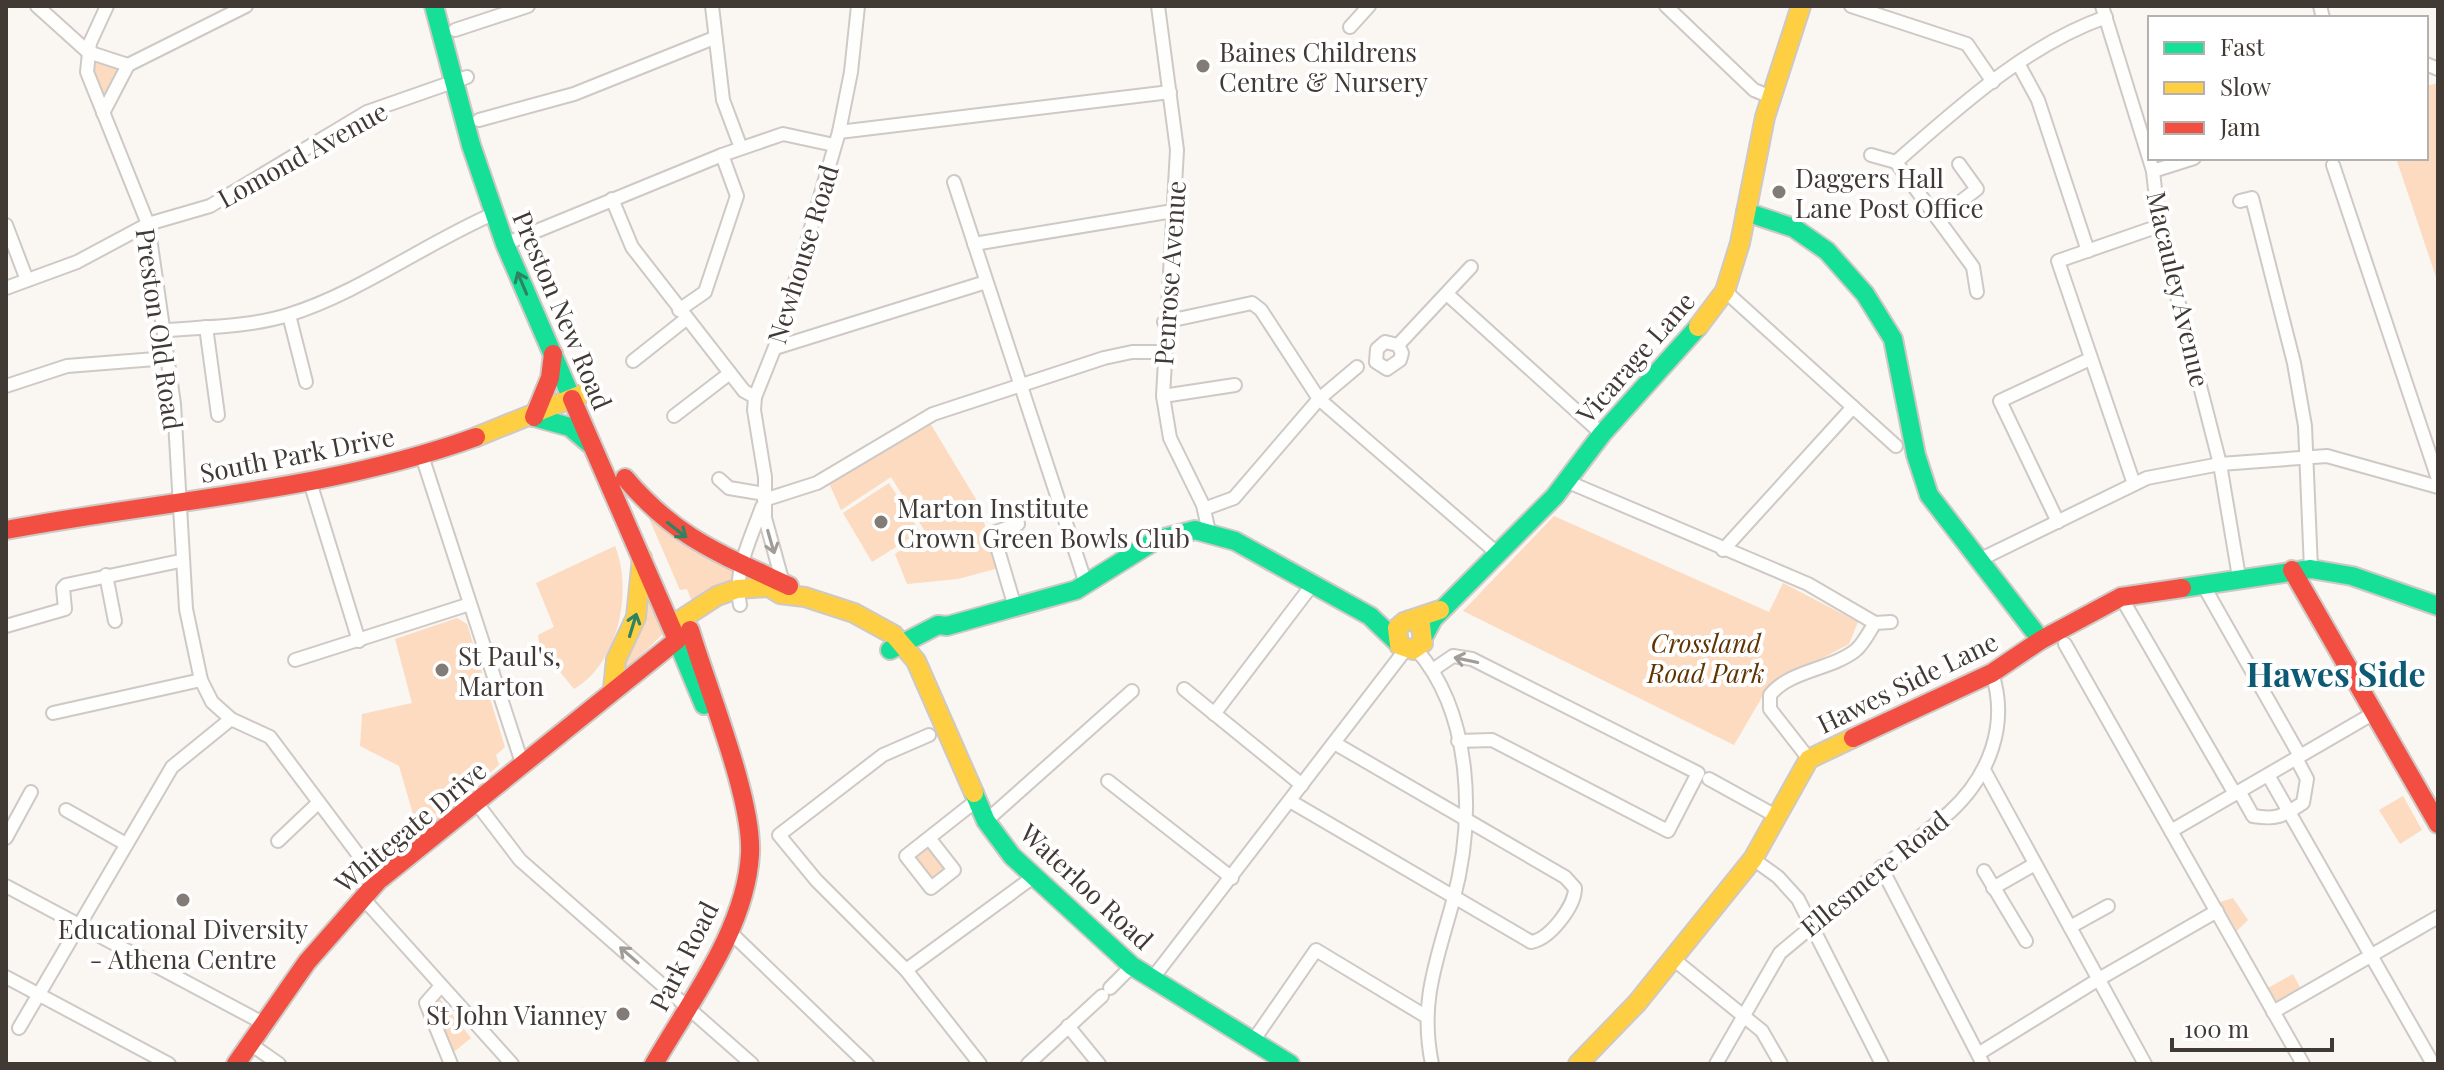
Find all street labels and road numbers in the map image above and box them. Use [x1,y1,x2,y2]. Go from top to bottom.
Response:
street label: Lomond Avenue [211,93,393,215]
street label: Newhouse Road [758,160,846,348]
street label: Penrose Avenue [1145,179,1193,367]
street label: Macauley Avenue [2139,188,2219,390]
street label: Preston New Road [505,205,621,415]
street label: Preston Old Road [129,226,191,432]
street label: Vicarage Lane [1568,284,1702,431]
street label: South Park Drive [197,418,397,490]
street label: Hawes Side Lane [1811,623,2003,741]
street label: Whitegate Drive [326,752,493,900]
street label: Ellesmere Road [1793,802,1955,944]
street label: Waterloo Road [1012,815,1161,957]
street label: Park Road [640,895,726,1017]

